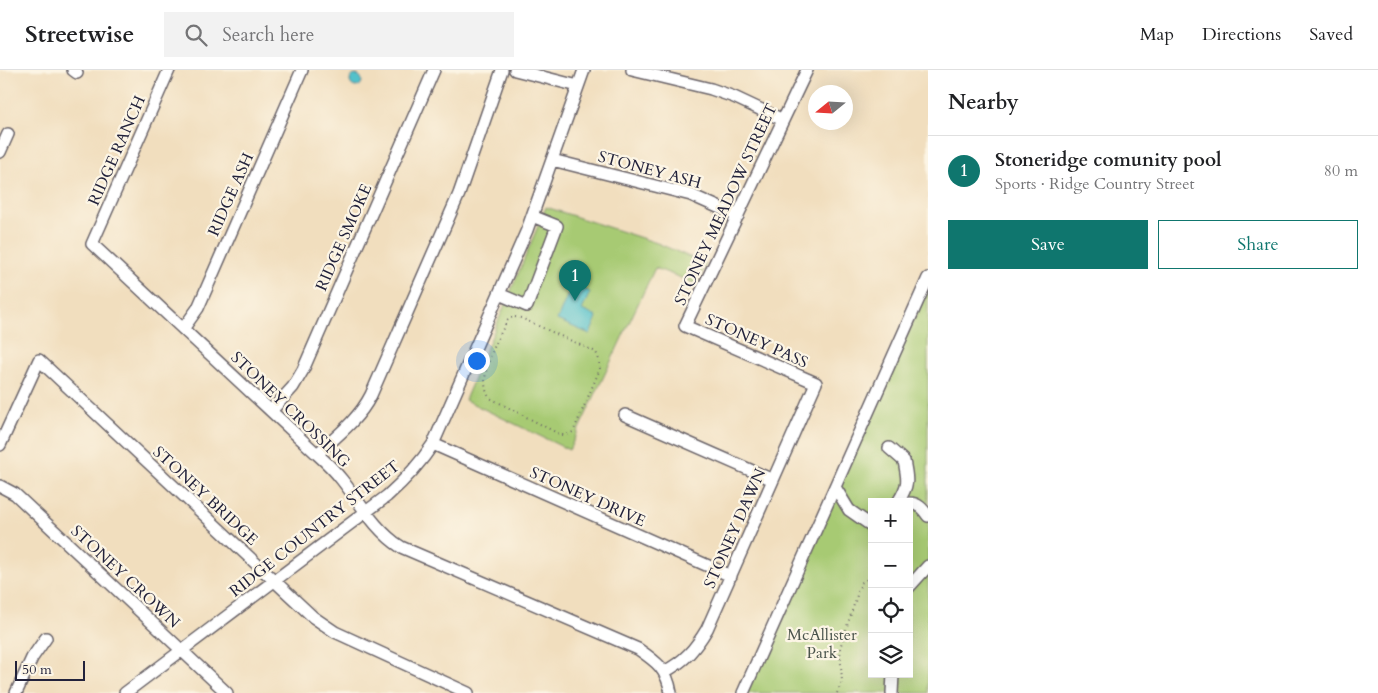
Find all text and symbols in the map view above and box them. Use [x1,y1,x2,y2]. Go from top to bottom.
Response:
search box [164,12,514,57]
text: Streetwise [25,18,134,51]
icon: search [182,21,210,49]
text: Search here [222,22,314,48]
text: Map [1140,22,1174,47]
text: Directions [1202,22,1281,47]
text: Saved [1309,22,1353,47]
north arrow [808,85,853,130]
text: Nearby [948,88,1019,117]
street label: RIDGE RANCH [83,92,151,209]
street label: STONEY MEADOW STREET [669,99,783,309]
street label: STONEY ASH [596,146,704,194]
text: Stoneridge comunity pool [995,147,1222,173]
street label: RIDGE ASH [203,149,259,240]
text: 1 [960,160,968,182]
text: 80 m [1324,160,1358,182]
text: Sports · Ridge Country Street [995,173,1195,195]
street label: RIDGE SMOKE [310,180,377,294]
button: Save [948,220,1148,269]
button: Share [1158,220,1358,269]
pin: 1 [559,260,591,301]
street label: STONEY PASS [702,308,811,373]
street label: STONEY CROSSING [226,347,355,473]
your location [464,348,490,374]
street label: STONEY BRIDGE [148,441,263,550]
street label: RIDGE COUNTRY STREET [225,455,405,602]
street label: STONEY DRIVE [526,462,649,532]
street label: STONEY DAWN [699,465,771,592]
map controls [868,498,913,678]
button: + [868,498,913,543]
street label: STONEY CROWN [66,520,185,633]
button: − [868,543,913,588]
button: locate [868,588,913,633]
park label: McAllister Park [787,624,857,664]
button: layers [868,633,913,678]
scale bar [15,658,85,681]
text: 50 m [22,660,52,679]

